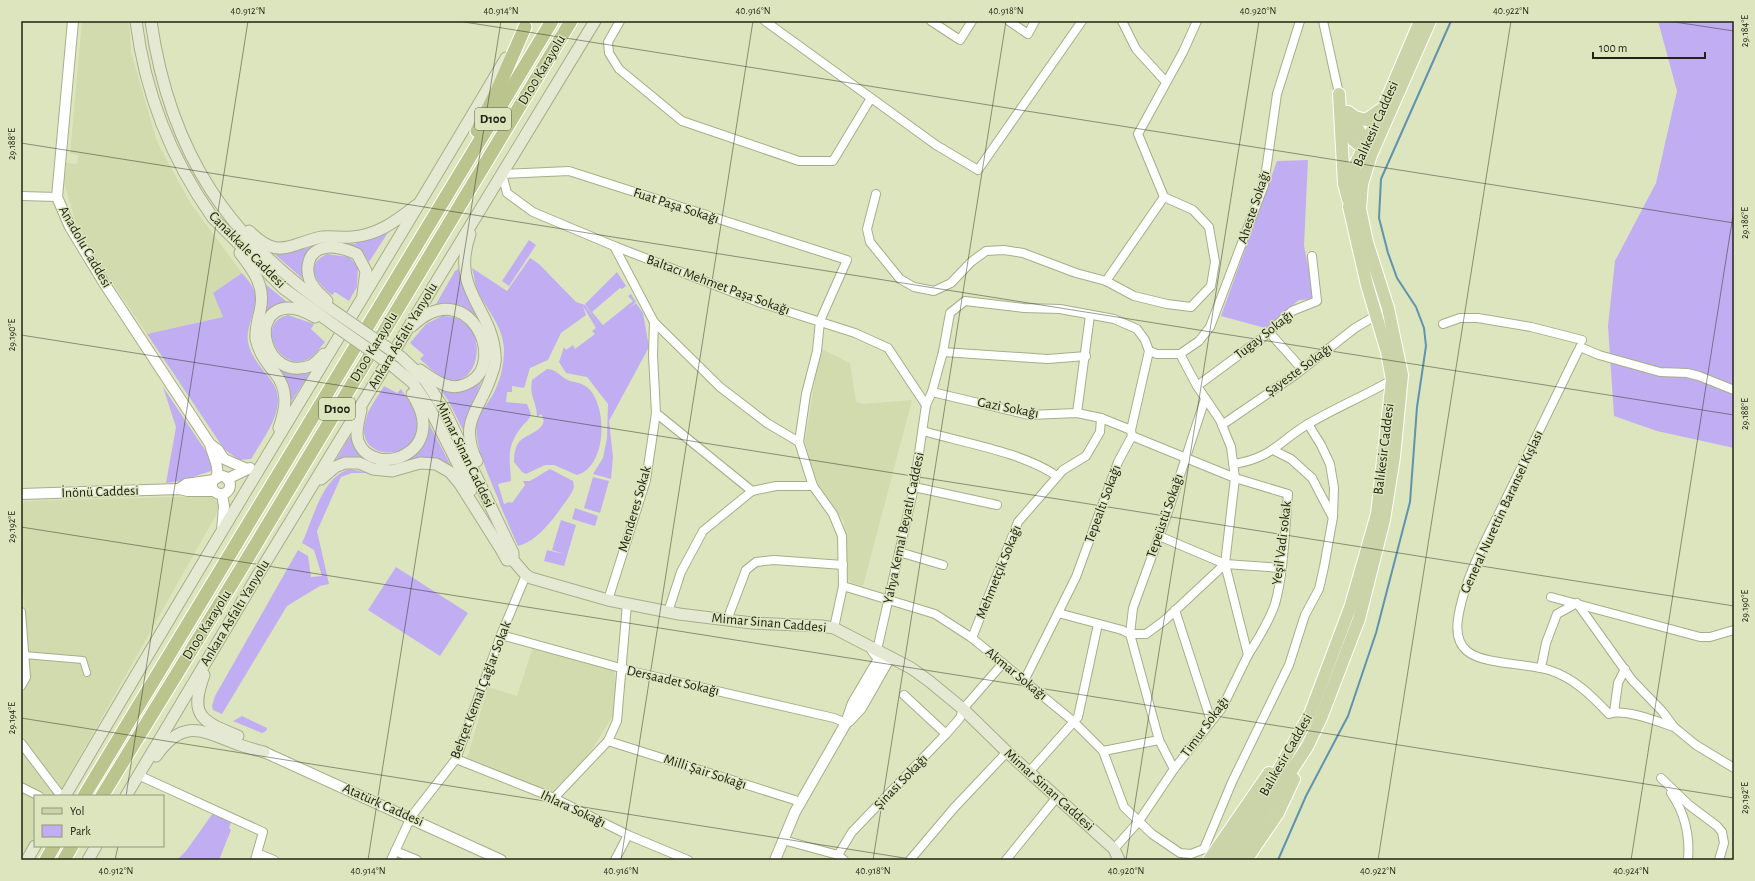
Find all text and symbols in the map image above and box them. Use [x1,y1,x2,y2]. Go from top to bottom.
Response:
text: 40.912°N [231,6,265,16]
text: 40.914°N [483,6,519,16]
text: 40.916°N [736,6,770,16]
text: 40.918°N [988,6,1024,16]
text: 40.920°N [1240,6,1276,16]
text: 40.922°N [1493,6,1529,16]
text: 29.184°E [1740,15,1750,47]
street label: D100 Karayolu [516,33,568,107]
scale bar [1593,34,1705,60]
text: 100 m [1599,42,1627,54]
street label: Balıkesir Caddesi [1351,79,1401,169]
road number: D100 [475,108,511,130]
text: 29.188°E [7,128,17,160]
street label: Aheste Sokağı [1236,169,1272,245]
street label: Fuat Paşa Sokağı [631,186,721,226]
street label: Anadolu Caddesi [56,204,114,290]
text: 29.186°E [1740,207,1750,239]
street label: Canakkale Caddesi [206,209,288,291]
street label: Baltacı Mehmet Paşa Sokağı [644,253,792,317]
street label: Ankara Asfaltı Yanyolu [366,280,440,392]
street label: Tugay Sokağı [1232,308,1296,362]
street label: D100 Karayolu [348,310,400,384]
text: 29.190°E [7,318,17,351]
street label: Şayeste Sokağı [1263,341,1335,399]
street label: Gazi Sokağı [976,395,1040,421]
road number: D100 [319,398,355,420]
text: 29.188°E [1740,398,1750,430]
street label: Mimar Sinan Caddesi [433,400,497,510]
street label: Balıkesir Caddesi [1371,402,1397,496]
street label: General Nurettin Baransel Kışlası [1458,428,1546,596]
street label: Yahya Kemal Beyatlı Caddesi [881,451,927,605]
street label: Tepealtı Sokağı [1082,463,1124,545]
street label: Menderes Sokak [616,464,654,554]
street label: Tepeüstü Sokağı [1144,472,1186,560]
street label: İnönü Caddesi [61,481,139,500]
street label: Yeşil Vadi sokak [1270,499,1294,586]
text: 29.192°E [7,511,17,543]
street label: Mehmetçik Sokağı [974,523,1024,621]
street label: Ankara Asfaltı Yanyolu [198,557,272,669]
street label: D100 Karayolu [180,588,234,662]
text: 29.190°E [1740,589,1750,622]
street label: Mimar Sinan Caddesi [711,611,827,635]
street label: Behçet Kemal Çağlar Sokak [448,619,514,761]
street label: Akmar Sokağı [983,645,1049,703]
street label: Dersaadet Sokağı [625,664,721,698]
street label: Timur Sokağı [1178,694,1232,760]
text: 29.194°E [7,702,17,734]
street label: Balıkesir Caddesi [1257,712,1315,798]
street label: Mimar Sinan Caddesi [1002,746,1096,834]
street label: Milli Şair Sokağı [662,752,748,792]
street label: Şinasi Sokağı [871,752,931,812]
street label: Atatürk Caddesi [341,781,425,829]
text: 29.192°E [1740,782,1750,814]
street label: Ihlara Sokağı [538,788,608,830]
legend [34,795,164,847]
text: Yol [70,805,84,817]
text: Park [70,825,91,837]
text: 40.912°N [99,866,133,876]
text: 40.914°N [350,866,386,876]
text: 40.916°N [604,866,638,876]
text: 40.918°N [855,866,891,876]
text: 40.920°N [1108,866,1144,876]
text: 40.922°N [1360,866,1396,876]
text: 40.924°N [1613,866,1649,876]

